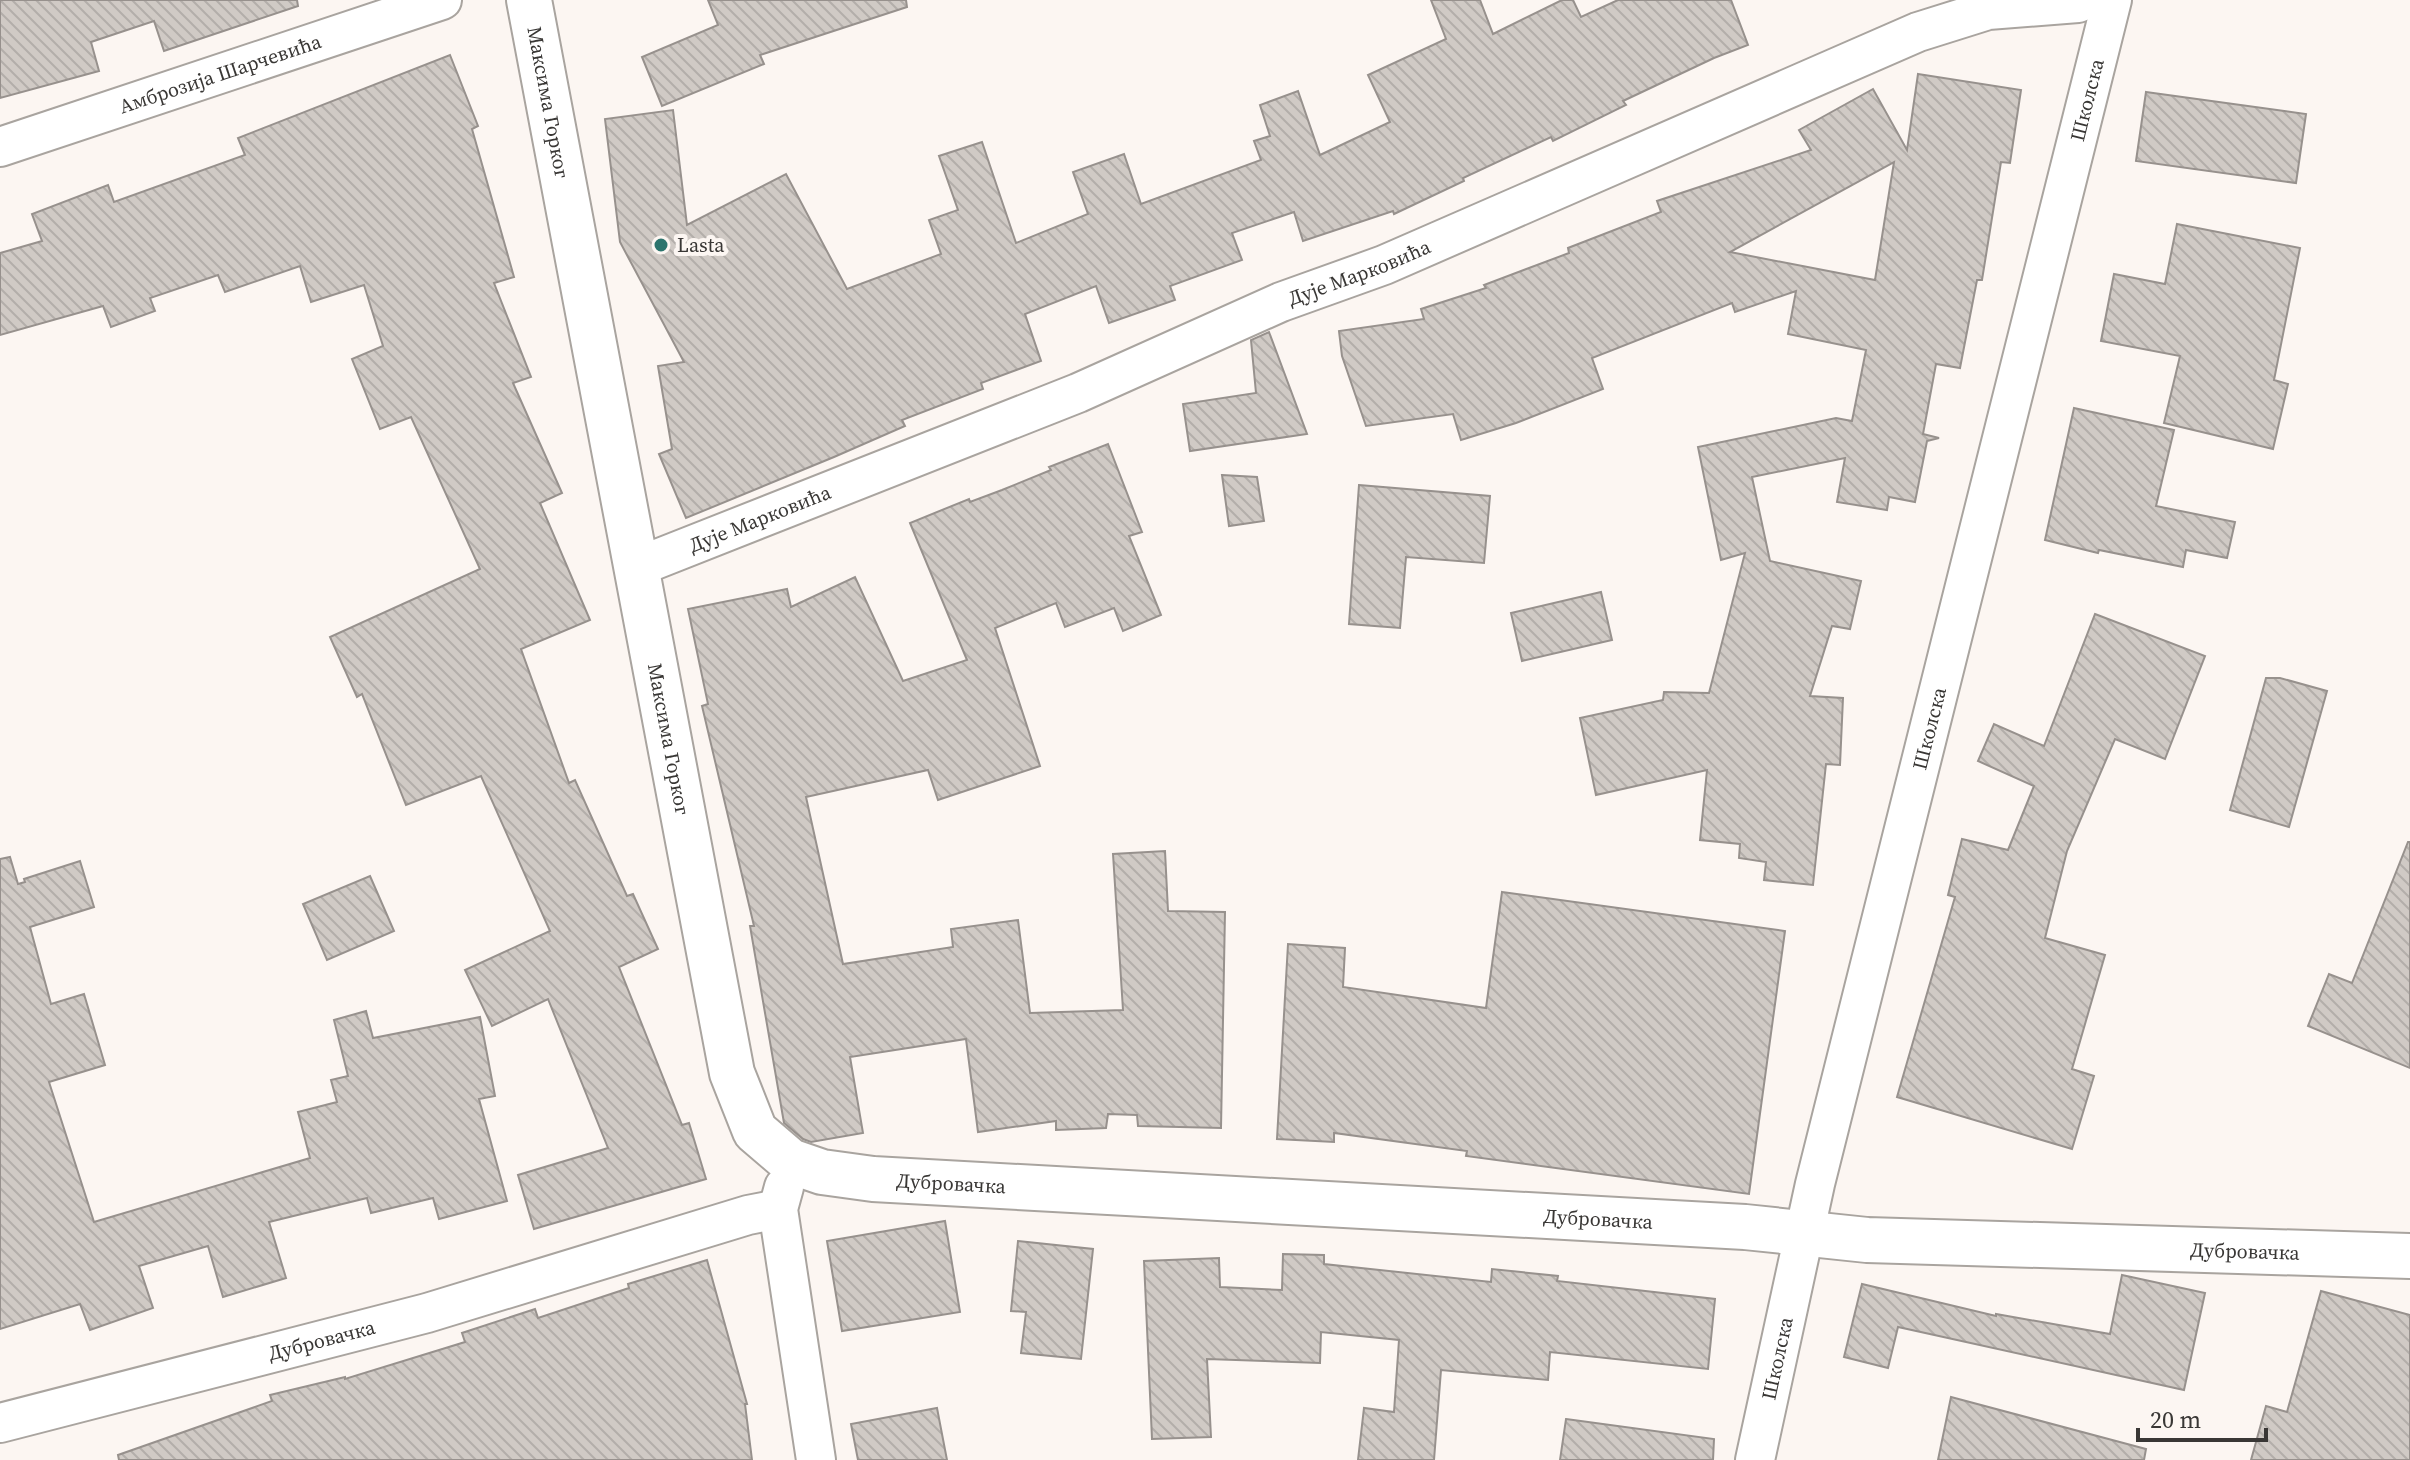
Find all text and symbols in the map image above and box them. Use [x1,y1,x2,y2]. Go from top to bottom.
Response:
street label: Максима Горког [520,24,576,180]
street label: Амброзија Шарчевића [115,27,326,120]
street label: Школска [2063,55,2111,144]
place label: Lasta [677,231,725,259]
street label: Дује Марковића [1284,232,1436,312]
marker: Lasta [652,236,670,254]
street label: Дује Марковића [685,478,836,559]
street label: Максима Горког [641,661,697,817]
street label: Школска [1905,684,1953,773]
street label: Дубровачка [896,1166,1007,1200]
street label: Дубровачка [1543,1202,1654,1236]
street label: Дубровачка [2190,1236,2301,1267]
street label: Дубровачка [265,1313,379,1367]
street label: Школска [1754,1313,1800,1402]
scale bar [2138,1392,2266,1442]
text: 20 m [2150,1403,2201,1436]

